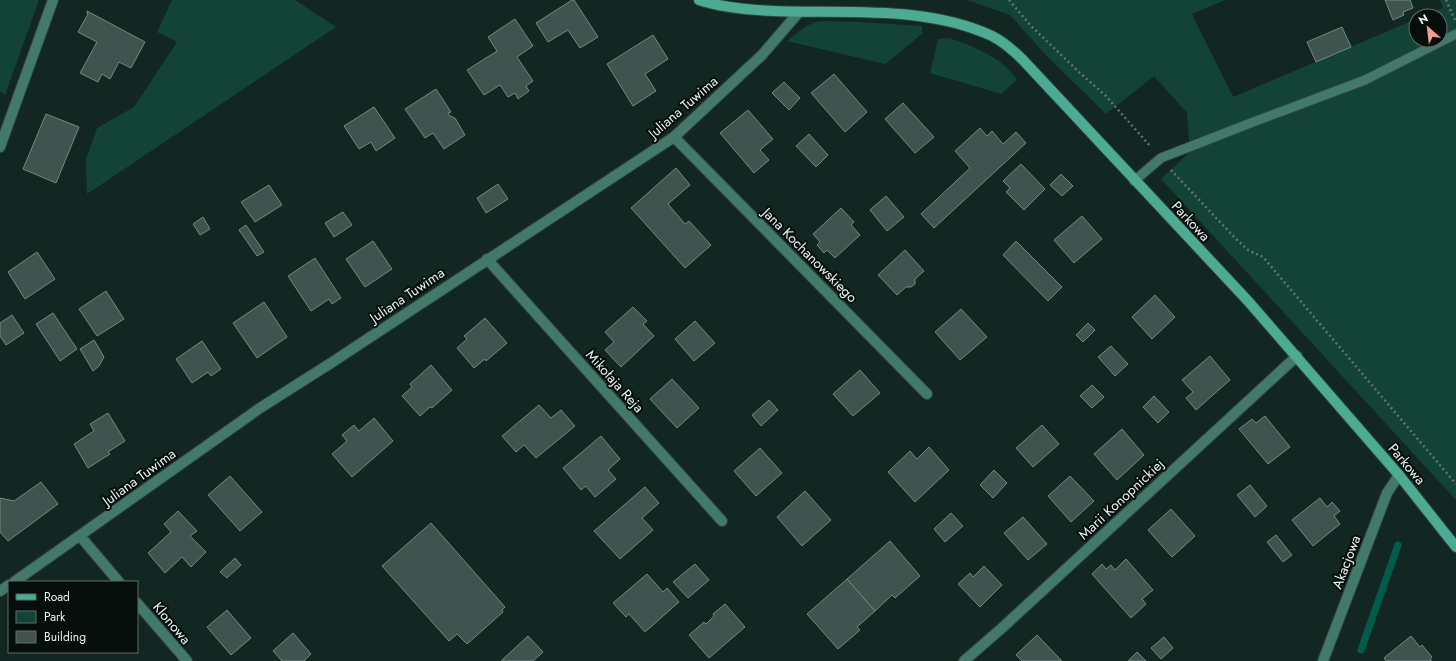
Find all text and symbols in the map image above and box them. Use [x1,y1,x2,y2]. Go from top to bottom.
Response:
north arrow [1408,8,1448,48]
text: N [1416,10,1431,28]
street label: Juliana Tuwima [642,71,722,144]
street label: Parkowa [1167,196,1215,246]
street label: Jana Kochanowskiego [757,202,862,307]
street label: Juliana Tuwima [364,263,448,328]
street label: Mikołaja Reja [581,345,649,417]
street label: Parkowa [1384,439,1430,489]
street label: Juliana Tuwima [97,444,180,512]
street label: Marii Konopnickiej [1074,454,1168,544]
street label: Akacjowa [1327,532,1365,592]
legend [8,581,138,653]
text: Road [44,588,70,606]
street label: Klonowa [148,597,196,649]
text: Park [44,608,66,626]
text: Building [44,628,86,646]

